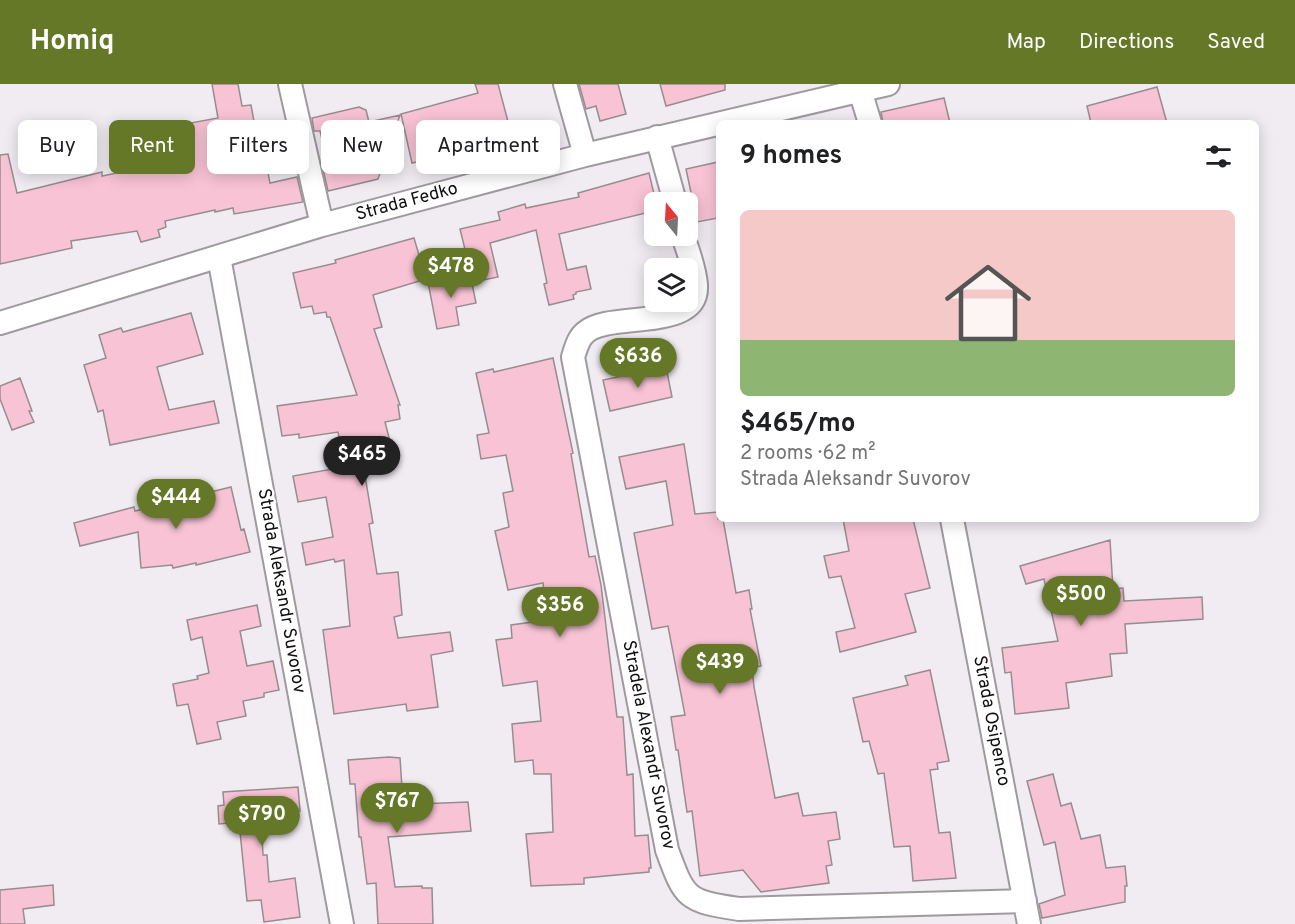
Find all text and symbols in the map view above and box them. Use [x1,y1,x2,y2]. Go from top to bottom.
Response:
text: Homiq [30,24,114,60]
text: Map [1006,29,1046,56]
text: Directions [1079,29,1174,56]
text: Saved [1207,29,1265,56]
chip: Buy [18,120,97,174]
chip: Rent [109,120,195,174]
chip: Filters [207,120,309,174]
chip: New [321,120,404,174]
chip: Apartment [416,120,560,174]
text: 9 homes [740,140,842,173]
icon: filters [1202,140,1235,173]
street label: Strada Fedko [353,177,461,227]
north arrow [644,192,698,246]
map controls [644,192,698,312]
pin: $478 [415,248,487,299]
icon: home [934,249,1042,357]
text: $478 [427,254,475,280]
button: layers [644,258,698,312]
pin: $636 [602,338,674,389]
text: $636 [614,344,662,370]
text: $465/mo [740,408,856,441]
pin: $465 [326,436,398,487]
text: 2 rooms · 62 m² [740,441,876,467]
text: $465 [337,442,387,468]
text: Strada Aleksandr Suvorov [740,467,971,493]
pin: $444 [140,479,212,530]
text: $444 [151,485,201,511]
street label: Strada Aleksandr Suvorov [252,487,310,695]
pin: $500 [1045,576,1117,627]
text: $500 [1056,582,1106,608]
pin: $356 [524,587,596,638]
text: $356 [536,593,584,619]
street label: Stradela Alexandr Suvorov [616,638,680,852]
pin: $439 [684,644,756,695]
text: $439 [695,650,745,676]
street label: Strada Osipenco [967,654,1015,788]
pin: $767 [361,783,433,834]
text: $767 [375,789,419,815]
pin: $790 [226,796,298,847]
text: $790 [238,802,286,828]

